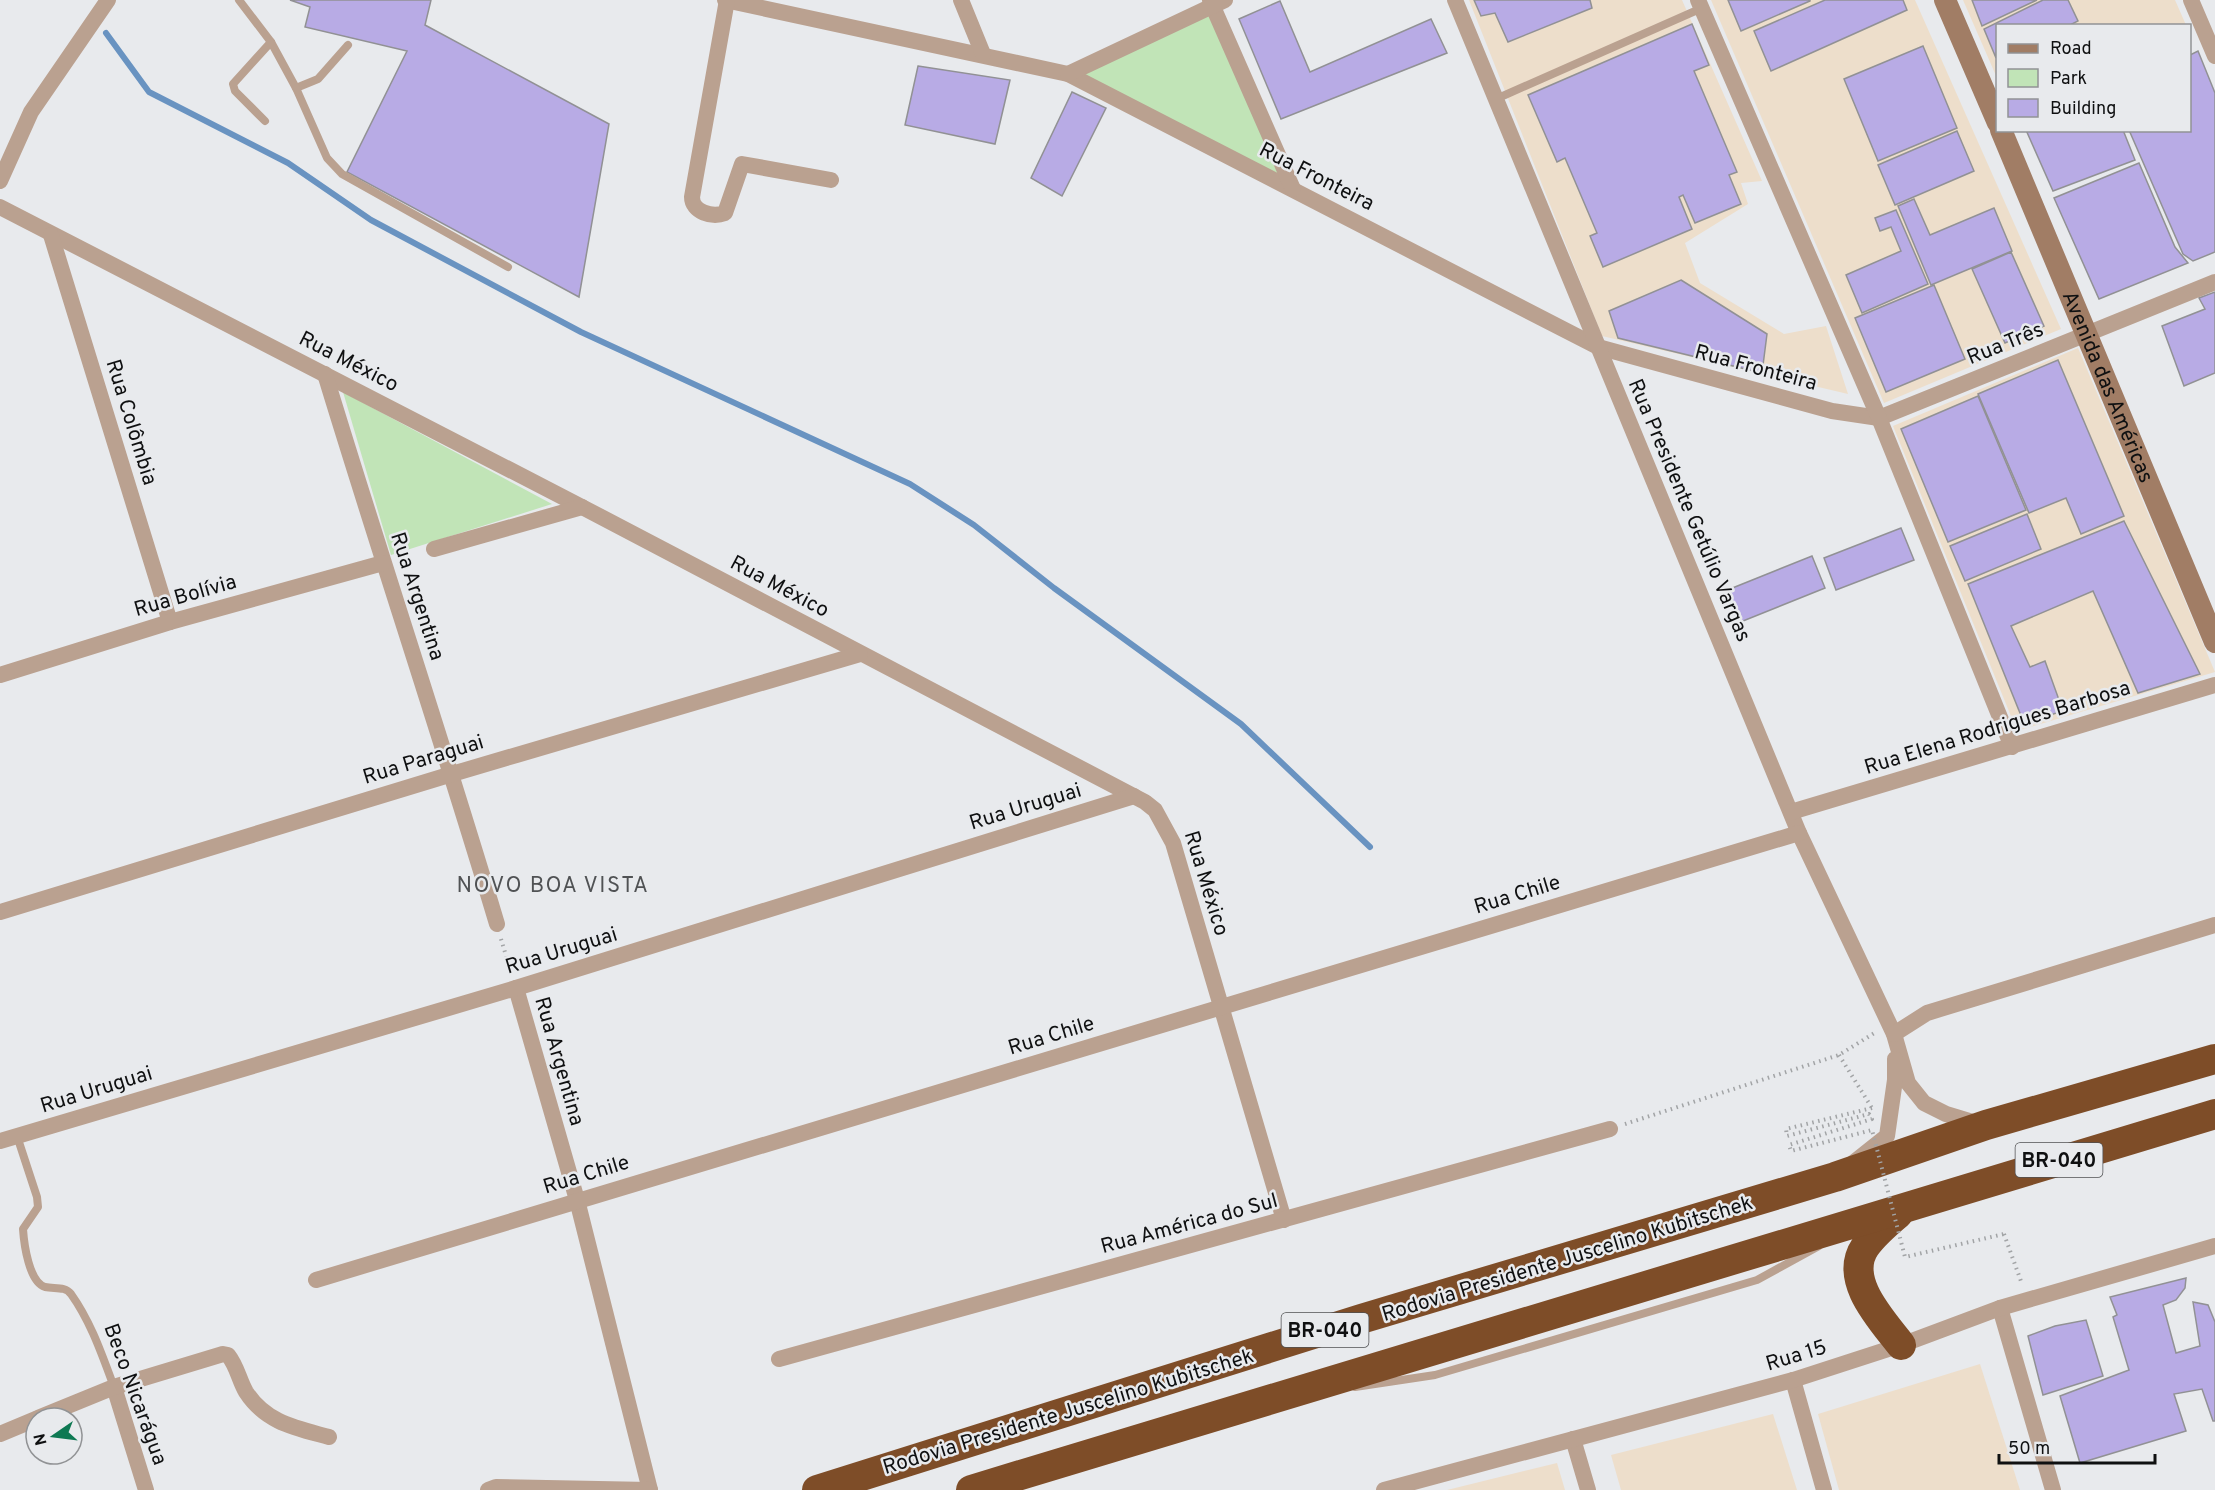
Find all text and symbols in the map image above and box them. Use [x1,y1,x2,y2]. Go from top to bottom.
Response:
legend [1996,24,2191,132]
text: Road [2050,38,2092,61]
text: Park [2050,68,2087,91]
text: Building [2050,98,2116,121]
street label: Rua Fronteira [1254,137,1378,218]
street label: Avenida das Américas [2055,287,2159,487]
street label: Rua Três [1963,317,2048,372]
street label: Rua México [294,326,403,399]
street label: Rua Fronteira [1691,339,1820,398]
street label: Rua Colômbia [99,356,163,489]
street label: Rua Presidente Getúlio Vargas [1621,375,1756,646]
street label: Rua Argentina [383,529,450,664]
street label: Rua México [725,550,833,625]
street label: Rua Bolívia [131,569,240,624]
street label: Rua Elena Rodrigues Barbosa [1861,675,2134,782]
street label: Rua Paraguai [360,729,487,792]
street label: Rua Uruguai [966,778,1085,837]
street label: Rua México [1177,828,1234,939]
street label: Rua Chile [1471,869,1564,921]
district label: NOVO BOA VISTA [457,873,649,900]
street label: Rua Uruguai [502,922,621,981]
street label: Rua Argentina [527,994,590,1129]
street label: Rua Chile [1005,1010,1098,1062]
street label: Rua Uruguai [37,1061,156,1120]
road number: BR-040 [2016,1143,2102,1177]
street label: Rua Chile [540,1149,633,1201]
street label: Rua América do Sul [1098,1188,1281,1261]
street label: Rodovia Presidente Juscelino Kubitschek [1379,1190,1756,1329]
road number: BR-040 [1282,1313,1368,1347]
street label: Beco Nicarágua [96,1320,173,1469]
street label: Rua 15 [1763,1334,1830,1378]
street label: Rodovia Presidente Juscelino Kubitschek [880,1343,1257,1482]
north arrow [24,1406,84,1466]
scale bar [1999,1427,2155,1465]
text: N [30,1431,52,1447]
text: 50 m [2008,1438,2050,1461]

